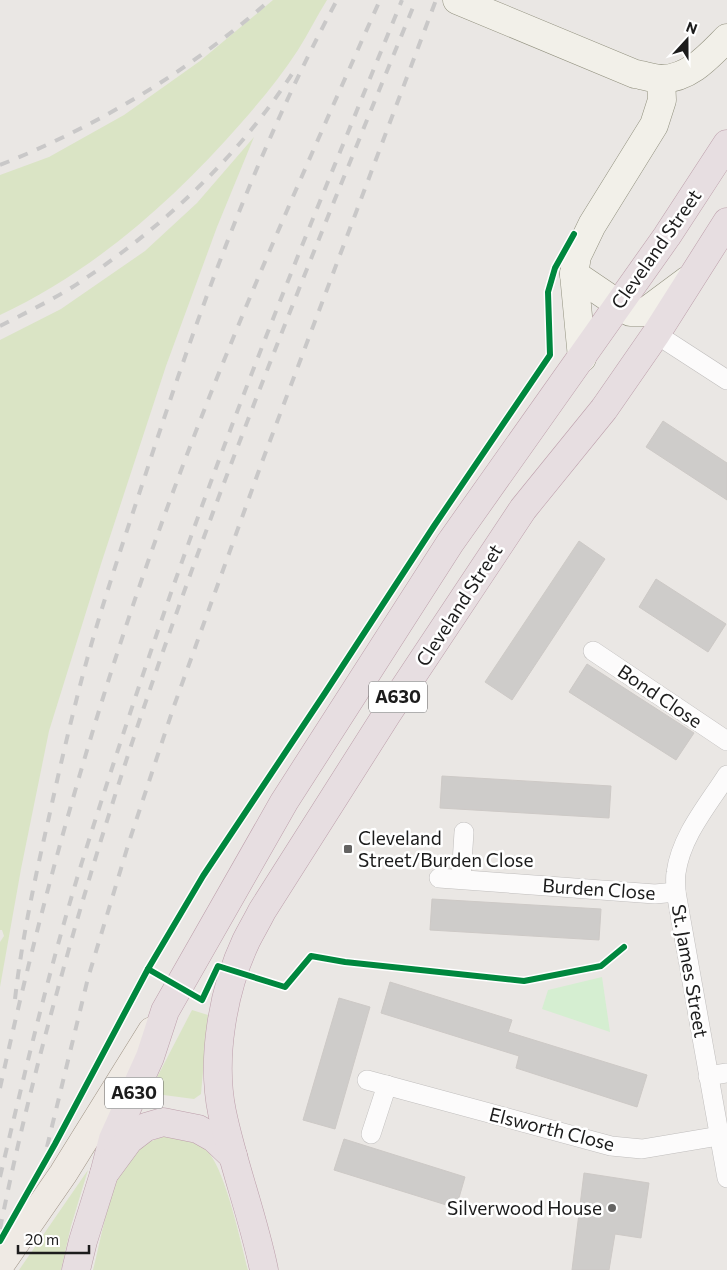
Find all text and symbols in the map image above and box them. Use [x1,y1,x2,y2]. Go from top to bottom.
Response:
north arrow [662,15,712,65]
text: N [684,18,700,37]
street label: Cleveland Street [606,184,706,313]
street label: Cleveland Street [411,539,507,670]
street label: Bond Close [614,659,707,732]
road number: A630 [369,682,427,712]
place label: Cleveland Street/Burden Close [358,826,534,871]
marker: Cleveland Street/Burden Close [342,843,354,855]
street label: Burden Close [542,873,656,904]
street label: St. James Street [667,902,714,1040]
road number: A630 [105,1078,163,1108]
street label: Elsworth Close [487,1102,617,1155]
place label: Silverwood House [447,1196,602,1219]
marker: Silverwood House [606,1202,618,1214]
scale bar [18,1222,89,1254]
text: 20 m [25,1230,59,1248]

